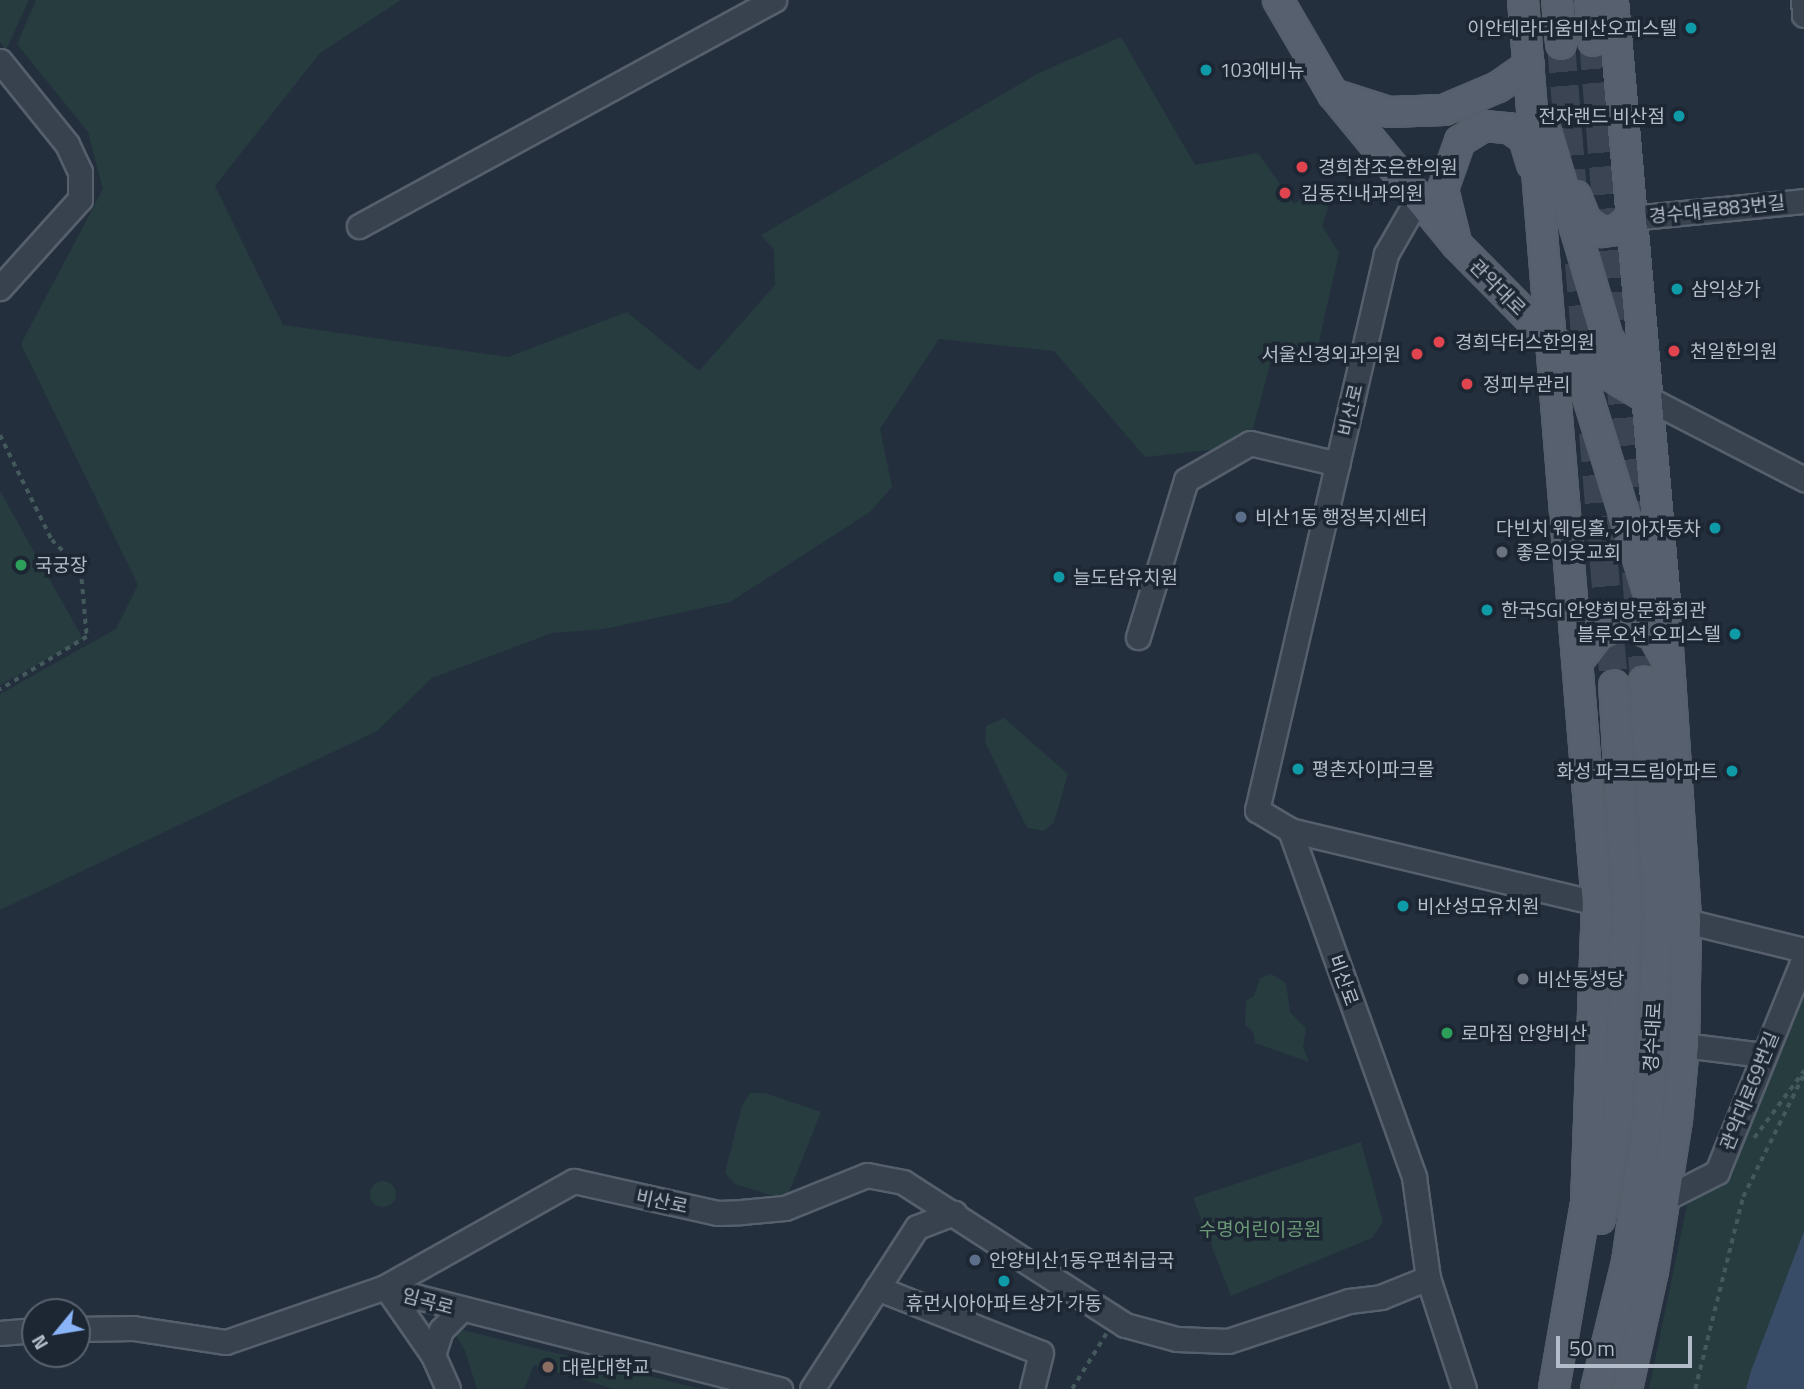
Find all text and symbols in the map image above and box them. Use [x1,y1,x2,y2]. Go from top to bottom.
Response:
place label: 이안테라디움비산오피스텔 [1467,17,1677,39]
marker: 이안테라디움비산오피스텔 [1683,20,1699,36]
place label: 103에비뉴 [1220,59,1304,81]
marker: 103에비뉴 [1198,62,1214,78]
place label: 전자랜드 비산점 [1538,105,1665,127]
marker: 전자랜드 비산점 [1671,108,1687,124]
place label: 경희참조은한의원 [1318,156,1458,178]
marker: 경희참조은한의원 [1292,157,1312,177]
place label: 김동진내과의원 [1301,182,1423,204]
marker: 김동진내과의원 [1275,183,1295,203]
street label: 경수대로883번길 [1648,191,1786,227]
street label: 관악대로 [1465,254,1531,320]
place label: 삼익상가 [1691,278,1761,300]
marker: 삼익상가 [1669,281,1685,297]
place label: 경희닥터스한의원 [1455,331,1595,353]
marker: 경희닥터스한의원 [1429,332,1449,352]
place label: 천일한의원 [1690,340,1777,362]
marker: 천일한의원 [1664,341,1684,361]
place label: 서울신경외과의원 [1261,343,1401,365]
marker: 서울신경외과의원 [1407,344,1427,364]
place label: 정피부관리 [1483,373,1570,395]
marker: 정피부관리 [1457,374,1477,394]
street label: 비산로 [1333,382,1367,438]
place label: 비산1동 행정복지센터 [1255,506,1427,528]
marker: 비산1동 행정복지센터 [1233,509,1249,525]
place label: 다빈치 웨딩홀, 기아자동차 [1496,517,1701,539]
marker: 다빈치 웨딩홀, 기아자동차 [1707,520,1723,536]
place label: 좋은이웃교회 [1516,541,1621,563]
marker: 좋은이웃교회 [1494,544,1510,560]
place label: 국궁장 [35,554,87,576]
marker: 국궁장 [13,557,29,573]
place label: 늘도담유치원 [1073,566,1178,588]
marker: 늘도담유치원 [1051,569,1067,585]
place label: 한국SGI 안양희망문화회관 [1501,599,1707,621]
marker: 한국SGI 안양희망문화회관 [1479,602,1495,618]
place label: 블루오션 오피스텔 [1577,623,1721,645]
marker: 블루오션 오피스텔 [1727,626,1743,642]
place label: 평촌자이파크몰 [1312,758,1434,780]
place label: 화성 파크드림아파트 [1557,760,1718,782]
marker: 평촌자이파크몰 [1290,761,1306,777]
marker: 화성 파크드림아파트 [1724,763,1740,779]
place label: 비산성모유치원 [1417,895,1539,917]
marker: 비산성모유치원 [1395,898,1411,914]
street label: 비산로 [1324,951,1364,1009]
place label: 비산동성당 [1537,968,1624,990]
marker: 비산동성당 [1515,971,1531,987]
street label: 경수대로 [1639,1001,1665,1073]
place label: 로마짐 안양비산 [1461,1022,1588,1044]
marker: 로마짐 안양비산 [1439,1025,1455,1041]
street label: 관악대로69번길 [1715,1028,1783,1154]
street label: 비산로 [634,1184,690,1218]
park label: 수명어린이공원 [1199,1218,1321,1240]
place label: 안양비산1동우편취급국 [989,1249,1174,1271]
marker: 안양비산1동우편취급국 [967,1252,983,1268]
marker: 휴먼시아아파트상가 가동 [996,1273,1012,1289]
street label: 임곡로 [400,1283,456,1319]
place label: 휴먼시아아파트상가 가동 [906,1292,1102,1314]
north arrow [21,1298,91,1368]
scale bar [1559,1322,1696,1366]
text: N [23,1330,55,1356]
text: 50 m [1569,1332,1615,1364]
place label: 대림대학교 [562,1356,649,1378]
marker: 대림대학교 [540,1359,556,1375]

